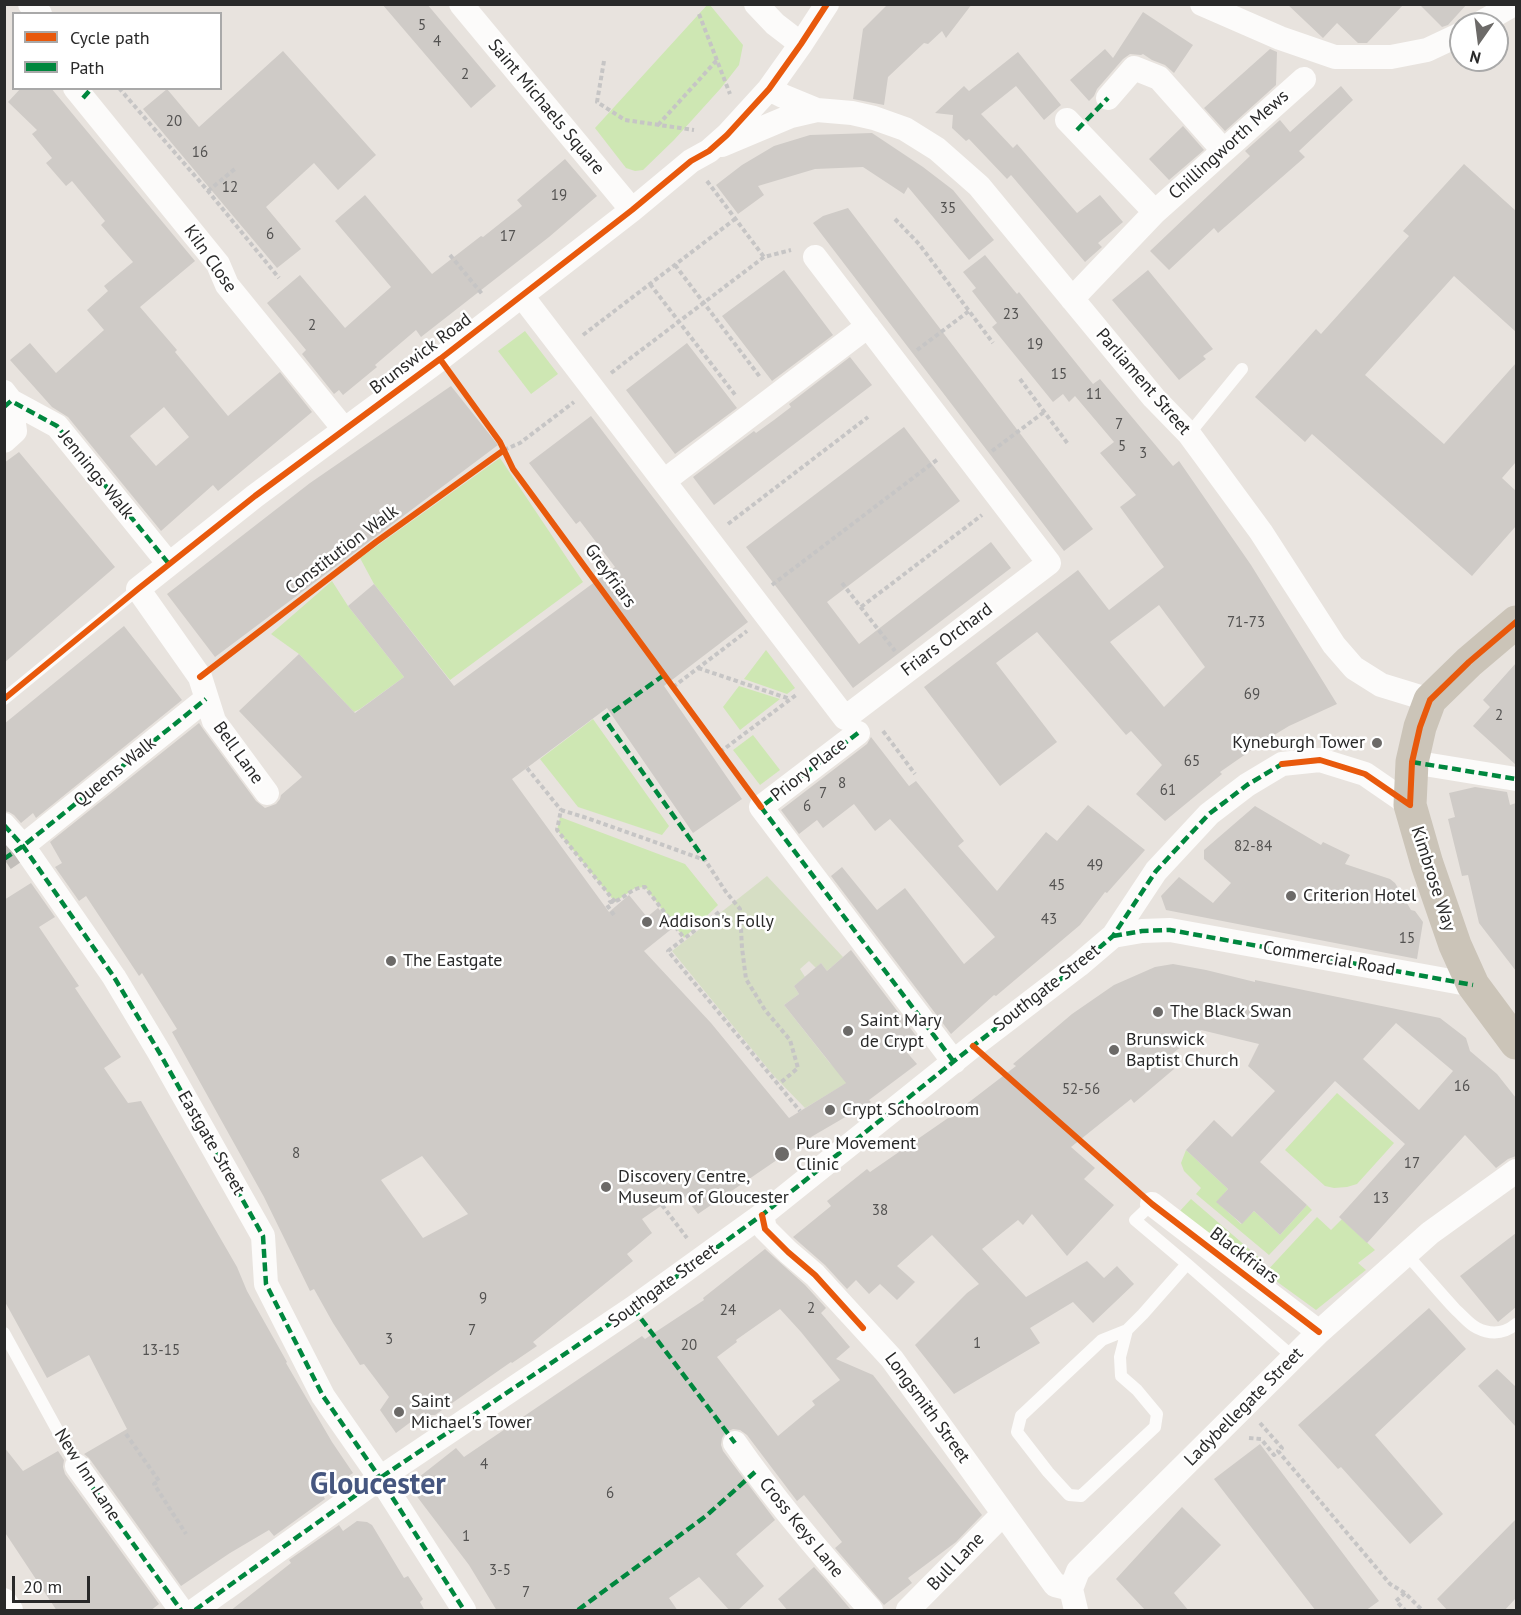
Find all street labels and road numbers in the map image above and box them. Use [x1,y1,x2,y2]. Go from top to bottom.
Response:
street label: Saint Michaels Square [483,35,609,179]
street label: Chillingworth Mews [1165,85,1293,205]
street label: Kiln Close [179,221,241,297]
street label: Brunswick Road [366,309,476,399]
street label: Parliament Street [1091,324,1195,440]
street label: Jennings Walk [54,426,138,524]
street label: Constitution Walk [281,501,403,599]
street label: Greyfriars [580,540,640,612]
street label: Friars Orchard [897,599,997,681]
street label: Bell Lane [208,718,268,788]
street label: Queens Walk [70,732,160,812]
street label: Priory Place [767,734,851,806]
street label: Kimbrose Way [1406,824,1460,934]
street label: Commercial Road [1261,937,1397,981]
street label: Southgate Street [989,940,1105,1036]
street label: Eastgate Street [173,1087,249,1199]
street label: Blackfriars [1205,1223,1283,1289]
street label: Southgate Street [604,1239,722,1333]
street label: Ladybellegate Street [1180,1343,1308,1471]
street label: Longsmith Street [880,1349,974,1467]
street label: New Inn Lane [49,1425,125,1525]
street label: Cross Keys Lane [754,1474,848,1582]
street label: Bull Lane [923,1528,989,1596]

